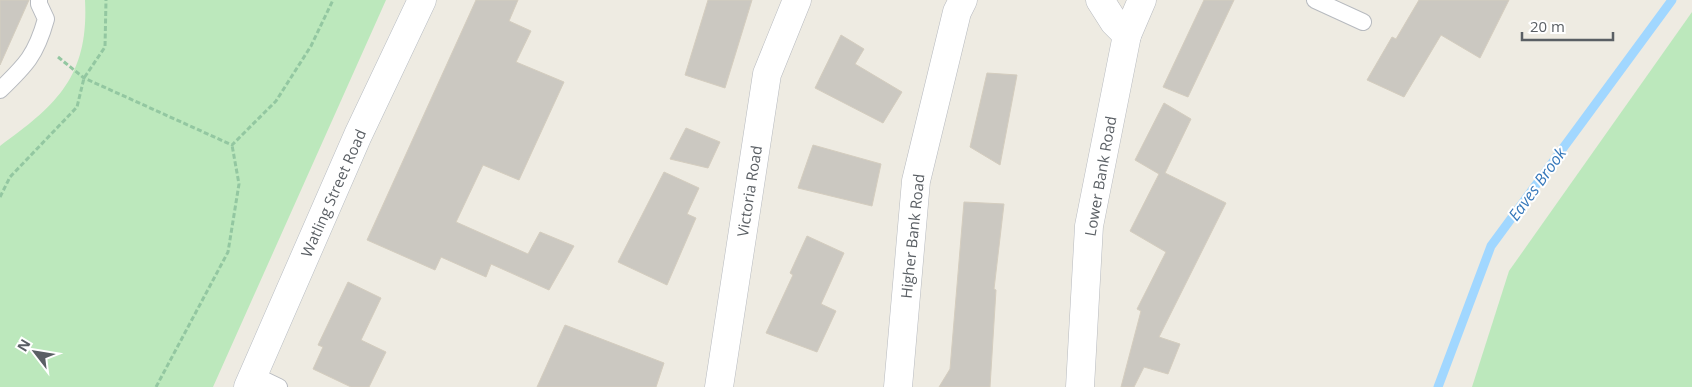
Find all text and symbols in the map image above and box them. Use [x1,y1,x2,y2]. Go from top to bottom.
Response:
scale bar [1522,10,1613,42]
text: 20 m [1530,16,1565,36]
street label: Lower Bank Road [1080,114,1120,238]
street label: Watling Street Road [296,126,370,260]
water label: Eaves Brook [1503,142,1572,225]
street label: Victoria Road [732,144,766,238]
street label: Higher Bank Road [895,173,929,299]
north arrow [10,327,60,377]
text: N [12,335,35,355]

